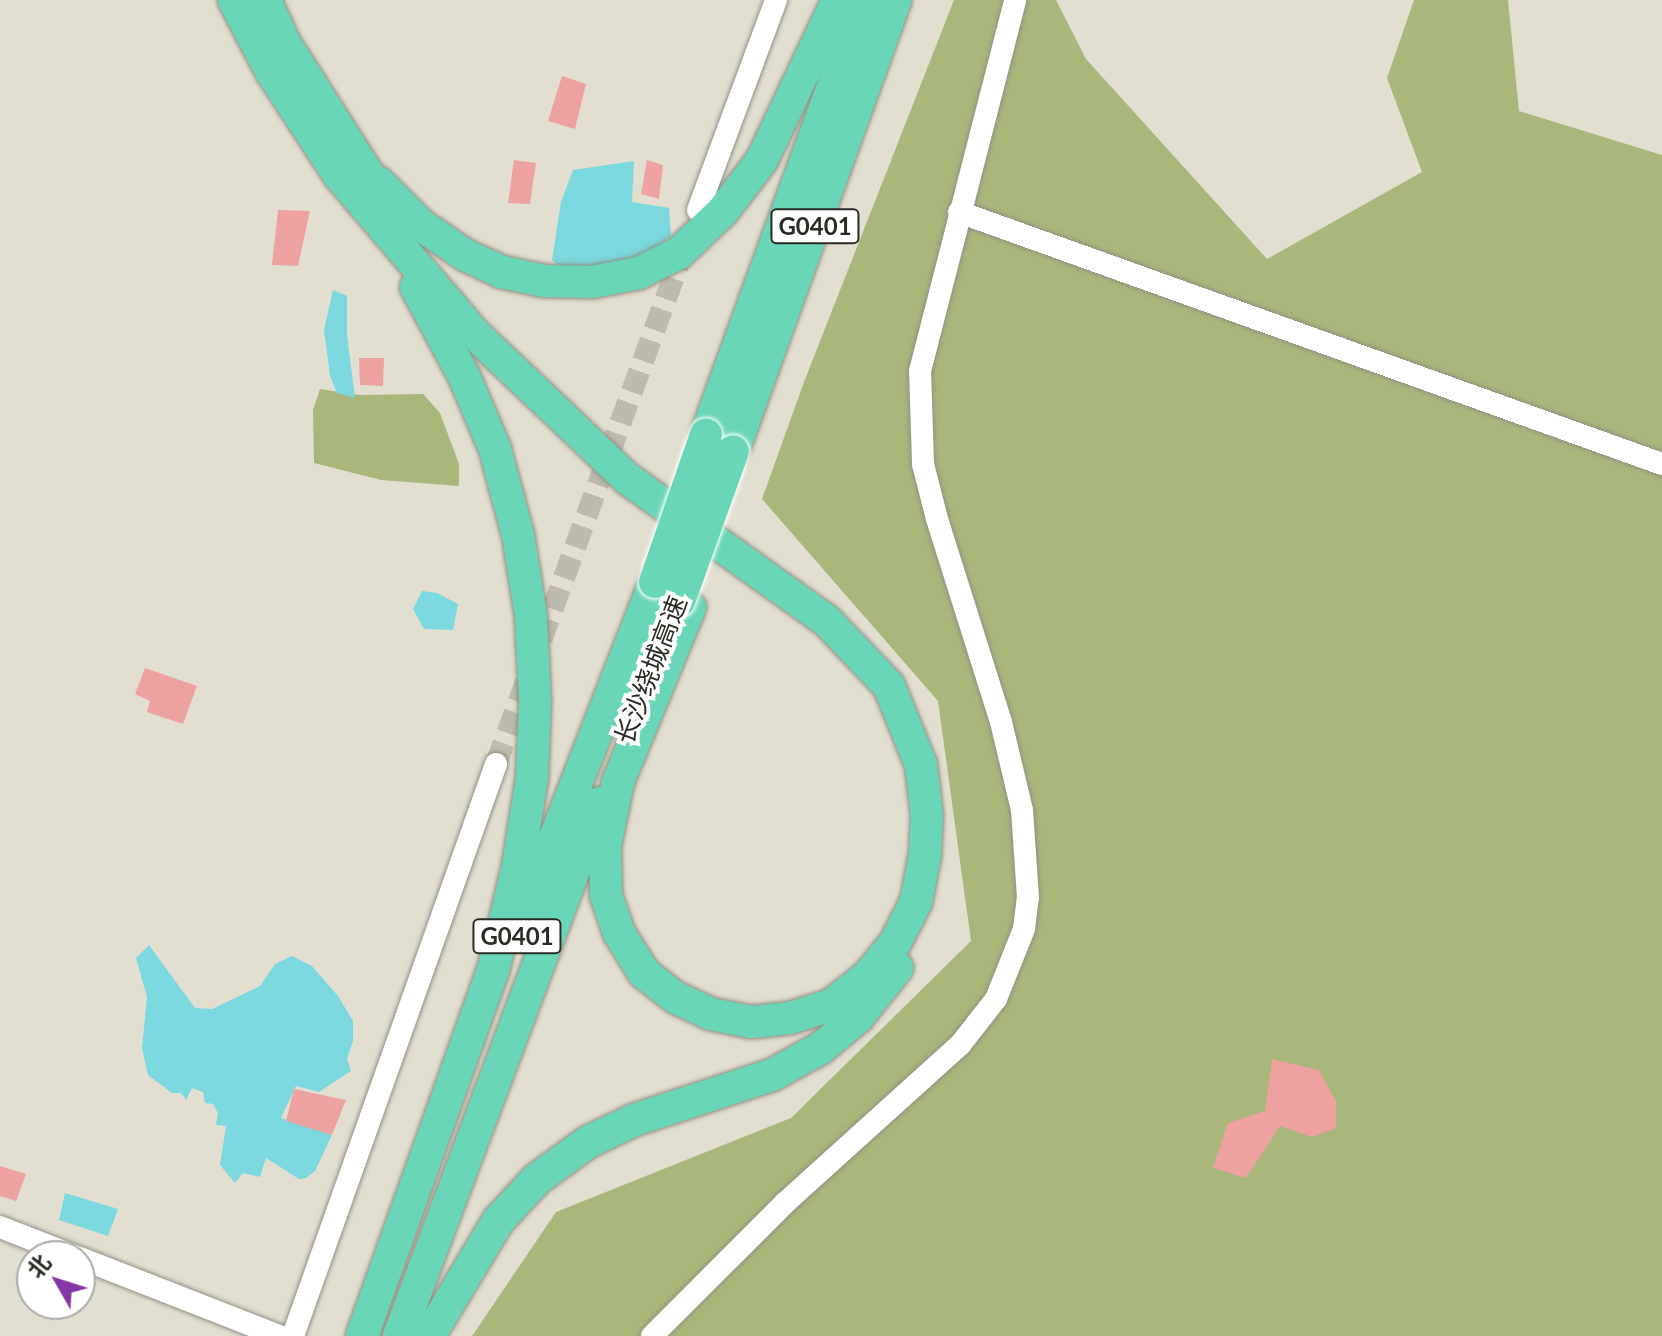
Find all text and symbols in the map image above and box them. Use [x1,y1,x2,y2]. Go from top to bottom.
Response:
road number: G0401 [769,206,861,246]
street label: 长沙绕城高速 [608,592,694,748]
road number: G0401 [471,916,563,956]
north arrow [16,1240,96,1320]
text: 北 [21,1249,56,1283]

